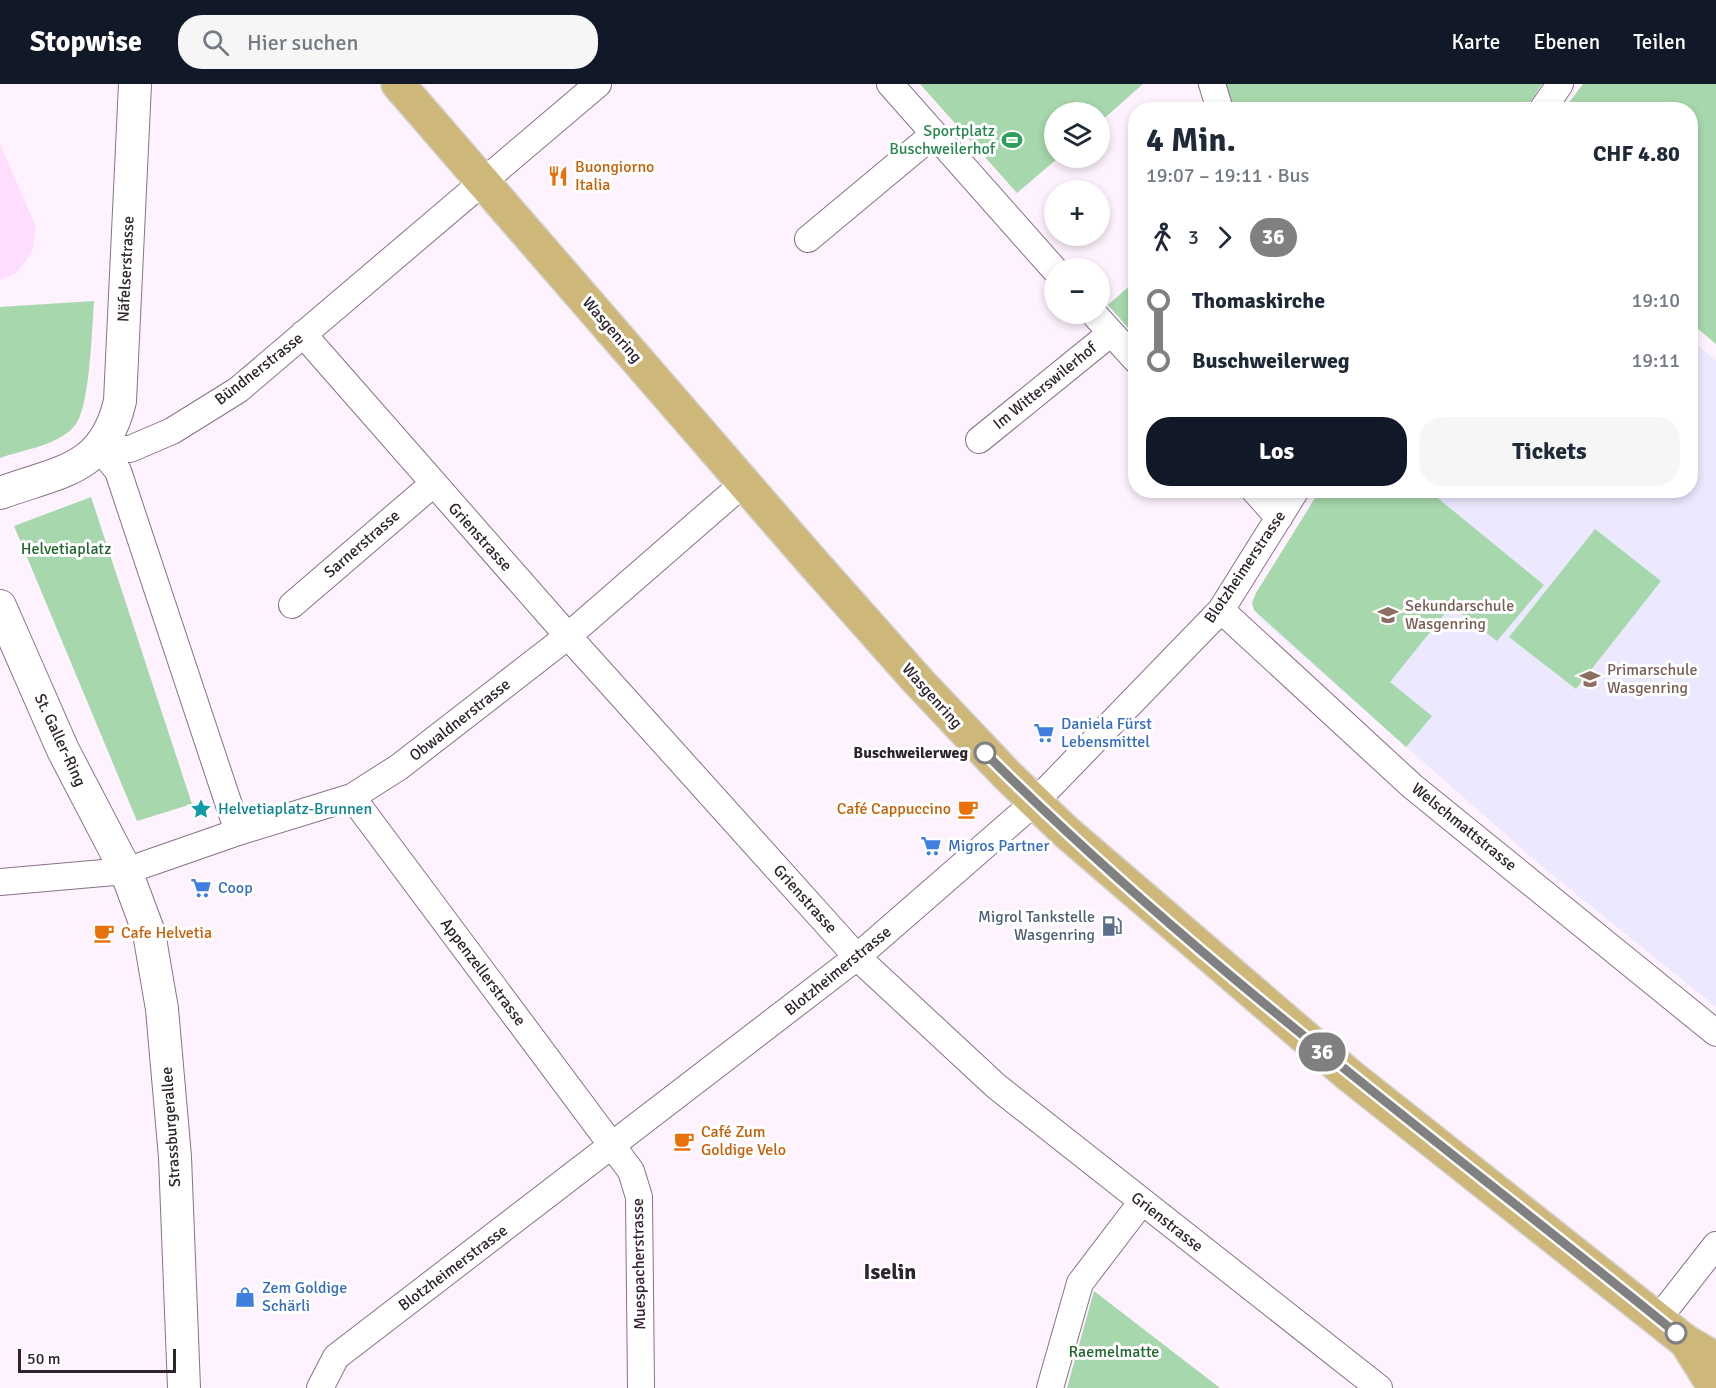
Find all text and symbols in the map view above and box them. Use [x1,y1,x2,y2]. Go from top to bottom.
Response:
search box [178,15,598,69]
text: Stopwise [30,25,142,59]
icon: search [199,26,232,59]
text: Hier suchen [247,29,359,56]
text: Karte [1451,29,1500,55]
text: Ebenen [1533,29,1600,55]
text: Teilen [1633,29,1686,55]
map controls [1044,102,1110,324]
button: layers [1044,102,1110,168]
text: 4 Min. [1146,120,1236,161]
place label: Sportplatz Buschweilerhof [889,121,996,159]
sports icon: Sportplatz Buschweilerhof [1000,128,1024,152]
text: CHF 4.80 [1593,140,1680,167]
place label: Buongiorno Italia [575,157,654,195]
text: 19:07 – 19:11 · Bus [1146,163,1309,188]
restaurant icon: Buongiorno Italia [546,164,570,188]
button: + [1044,180,1110,246]
street label: Näfelserstrasse [113,215,139,323]
icon: walk [1146,221,1179,254]
icon: forward [1208,221,1241,254]
text: 36 [1262,224,1285,250]
text: 3 [1188,225,1199,250]
button: − [1044,258,1110,324]
text: Thomaskirche [1192,287,1325,314]
text: 19:10 [1631,288,1680,313]
street label: Wasgenring [578,293,646,367]
street label: Bündnerstrasse [211,328,307,410]
street label: Im Witterswilerhof [989,338,1101,434]
text: Buschweilerweg [1192,347,1350,374]
text: 19:11 [1631,348,1680,373]
button: Los [1146,417,1407,486]
button: Tickets [1419,417,1680,486]
street label: Grienstrasse [444,498,516,576]
street label: Sarnerstrasse [320,506,404,582]
street label: Blotzheimerstrasse [1200,507,1290,627]
park label: Helvetiaplatz [21,539,111,559]
place label: Sekundarschule Wasgenring [1405,596,1514,634]
school or university icon: Sekundarschule Wasgenring [1376,603,1400,627]
street label: Wasgenring [897,659,967,733]
place label: Primarschule Wasgenring [1607,660,1698,698]
school or university icon: Primarschule Wasgenring [1578,667,1602,691]
street label: Obwaldnerstrasse [406,674,514,766]
street label: St. Galler-Ring [30,690,90,790]
place label: Daniela Fürst Lebensmittel [1061,714,1152,752]
supermarket icon: Daniela Fürst Lebensmittel [1032,721,1056,745]
marker: Buschweilerweg [974,742,996,764]
place label: Buschweilerweg [853,743,968,763]
street label: Welschmattstrasse [1407,779,1521,875]
place icon: Helvetiaplatz-Brunnen [189,797,213,821]
cafe icon: Café Cappuccino [956,797,980,821]
place label: Helvetiaplatz-Brunnen [218,799,372,819]
place label: Café Cappuccino [837,799,951,819]
supermarket icon: Migros Partner [919,834,943,858]
place label: Migros Partner [948,836,1050,856]
street label: Grienstrasse [769,860,841,938]
supermarket icon: Coop [189,876,213,900]
place label: Coop [218,878,253,898]
place label: Migrol Tankstelle Wasgenring [978,907,1095,945]
street label: Appenzellerstrasse [436,914,530,1030]
fuel station icon: Migrol Tankstelle Wasgenring [1100,914,1124,938]
cafe icon: Cafe Helvetia [92,921,116,945]
street label: Blotzheimerstrasse [781,922,895,1020]
place label: Cafe Helvetia [121,923,212,943]
line badge: 36 [1295,1032,1349,1072]
text: 36 [1311,1039,1333,1065]
street label: Strassburgerallee [157,1066,185,1188]
place label: Café Zum Goldige Velo [701,1122,786,1160]
cafe icon: Café Zum Goldige Velo [672,1129,696,1153]
street label: Grienstrasse [1127,1188,1207,1256]
street label: Muespacherstrasse [628,1198,650,1330]
street label: Blotzheimerstrasse [394,1220,512,1316]
district label: Iselin [864,1258,916,1285]
place label: Zem Goldige Schärli [262,1278,347,1316]
shop icon: Zem Goldige Schärli [233,1285,257,1309]
unlabelled marker [1665,1322,1687,1344]
park label: Raemelmatte [1069,1342,1159,1362]
scale bar [18,1346,176,1374]
text: 50 m [27,1349,61,1369]

